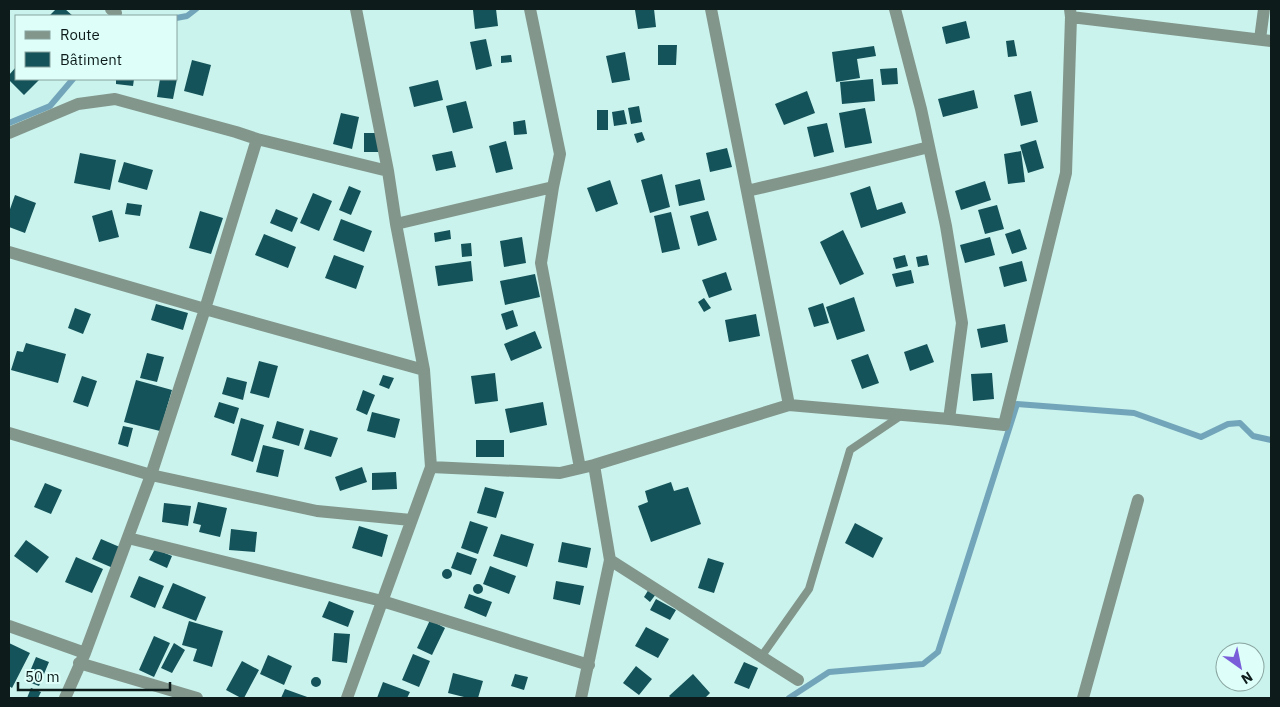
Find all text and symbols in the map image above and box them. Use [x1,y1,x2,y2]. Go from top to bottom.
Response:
legend [15,15,178,80]
text: Route [60,25,100,44]
text: Bâtiment [60,50,122,69]
north arrow [1215,642,1265,692]
scale bar [18,660,170,692]
text: 50 m [25,667,60,686]
text: N [1238,668,1256,688]

